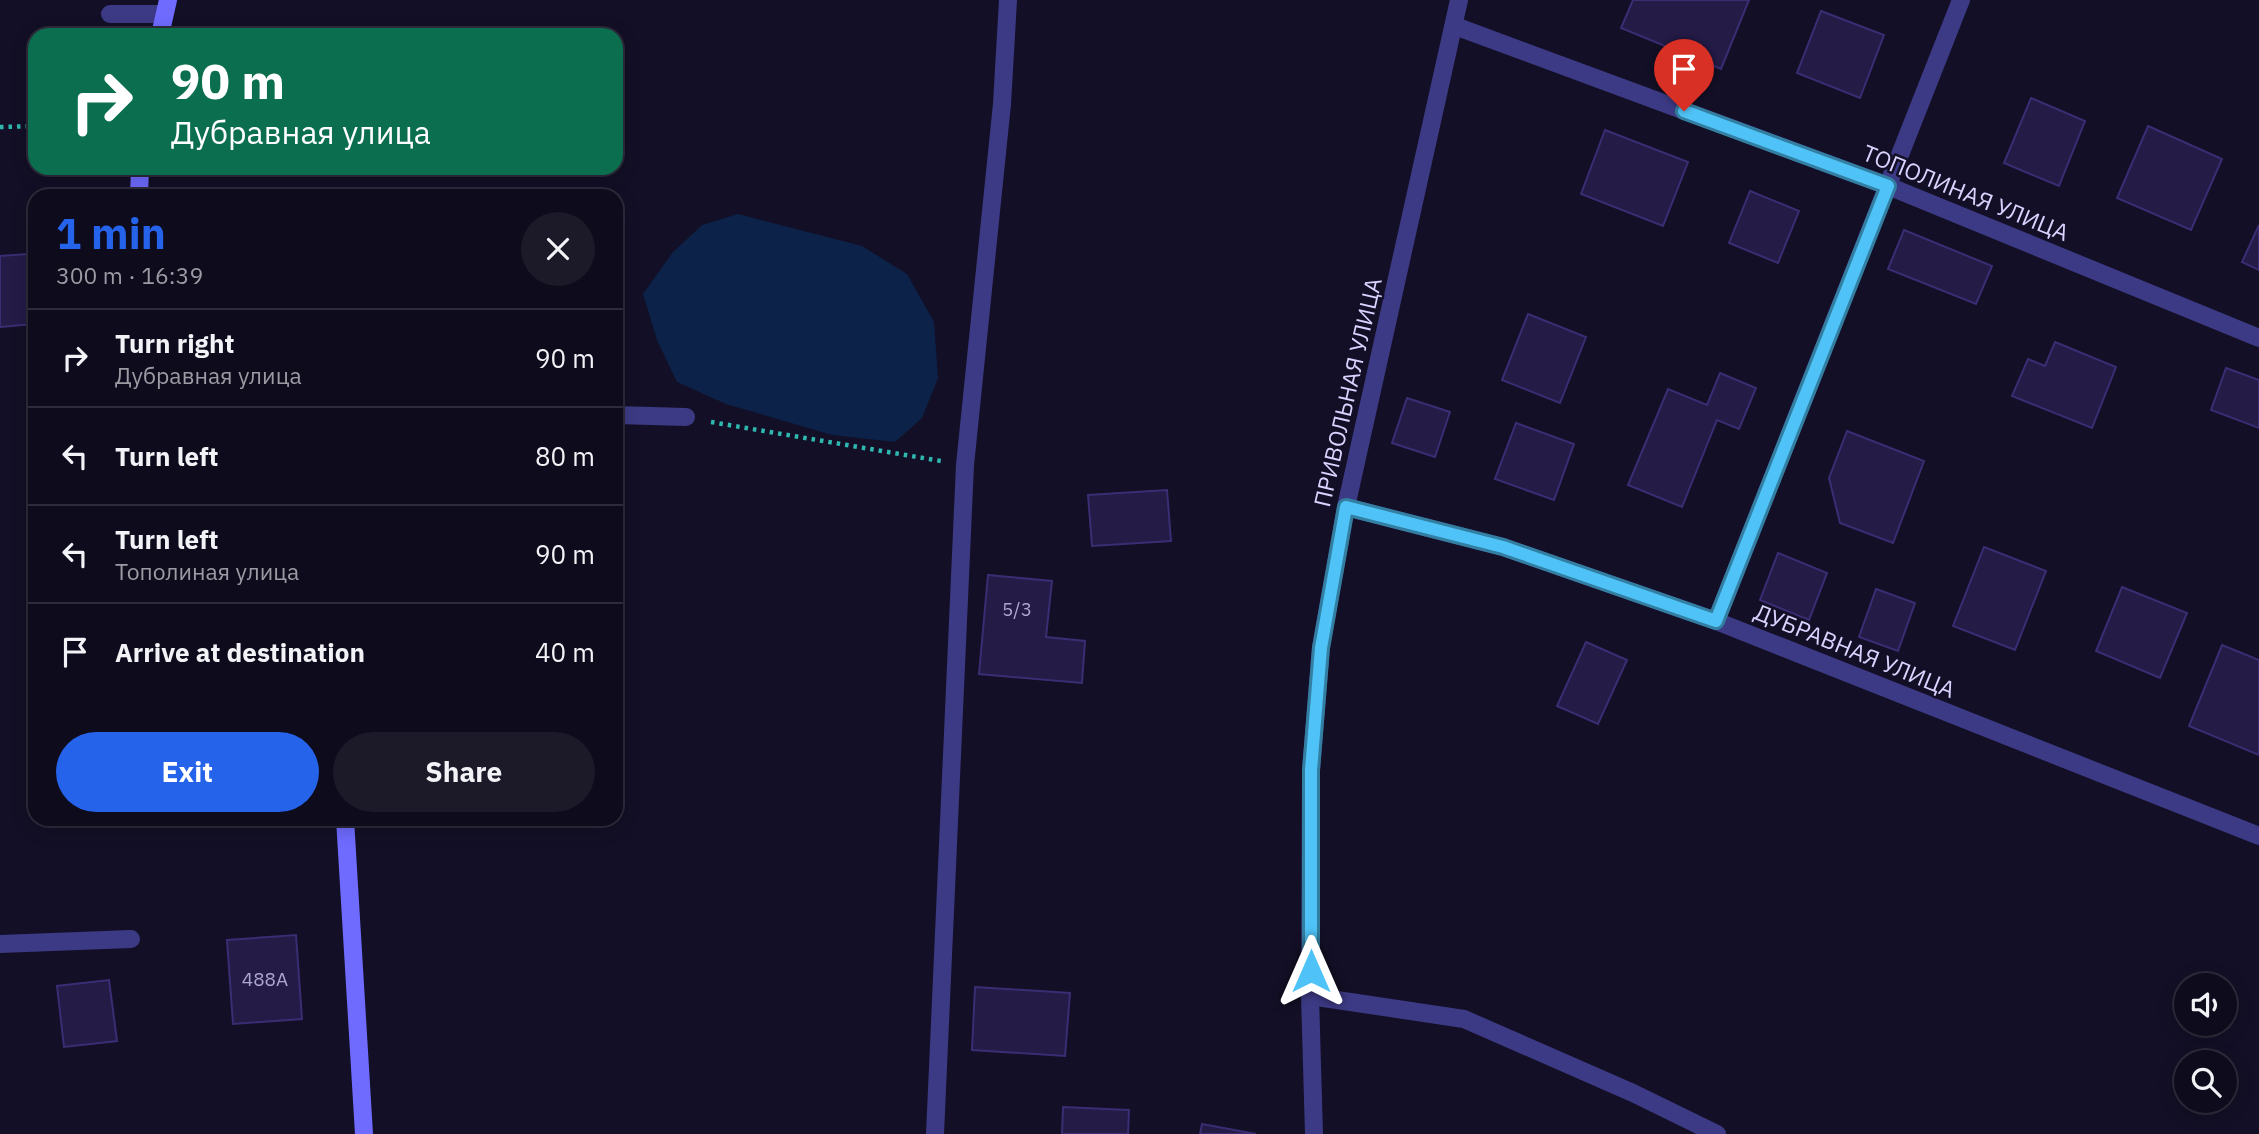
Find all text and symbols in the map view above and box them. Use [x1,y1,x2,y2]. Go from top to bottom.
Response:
pin [1654,39,1714,111]
text: 90 m [171,49,285,112]
icon: arrive [1665,50,1703,88]
icon: right [56,56,147,147]
text: Дубравная улица [171,111,431,153]
street label: ТОПОЛИНАЯ УЛИЦА [1858,137,2074,247]
text: 1 min [56,206,166,261]
button: close [521,212,595,286]
text: 300 m · 16:39 [56,260,203,290]
street label: ПРИВОЛЬНАЯ УЛИЦА [1306,274,1388,510]
text: Turn right [115,326,234,360]
icon: right [56,339,94,377]
text: 90 m [535,341,595,375]
text: Дубравная улица [115,360,302,390]
icon: left [56,437,94,475]
text: Turn left [115,439,218,473]
text: 80 m [535,439,595,473]
text: Turn left [115,522,218,556]
icon: left [56,535,94,573]
text: 90 m [535,537,595,571]
text: Тополиная улица [115,556,299,586]
street label: ДУБРАВНАЯ УЛИЦА [1750,596,1960,704]
house number: 5/3 [1002,597,1032,621]
icon: arrive [56,633,94,671]
text: Arrive at destination [115,635,365,669]
text: 40 m [535,635,595,669]
button: Exit [56,732,319,812]
button: Share [333,732,595,812]
position arrow [1274,934,1348,1008]
house number: 488А [242,967,288,991]
map controls [2174,973,2237,1113]
button: sound [2174,973,2237,1036]
button: search [2174,1050,2237,1113]

